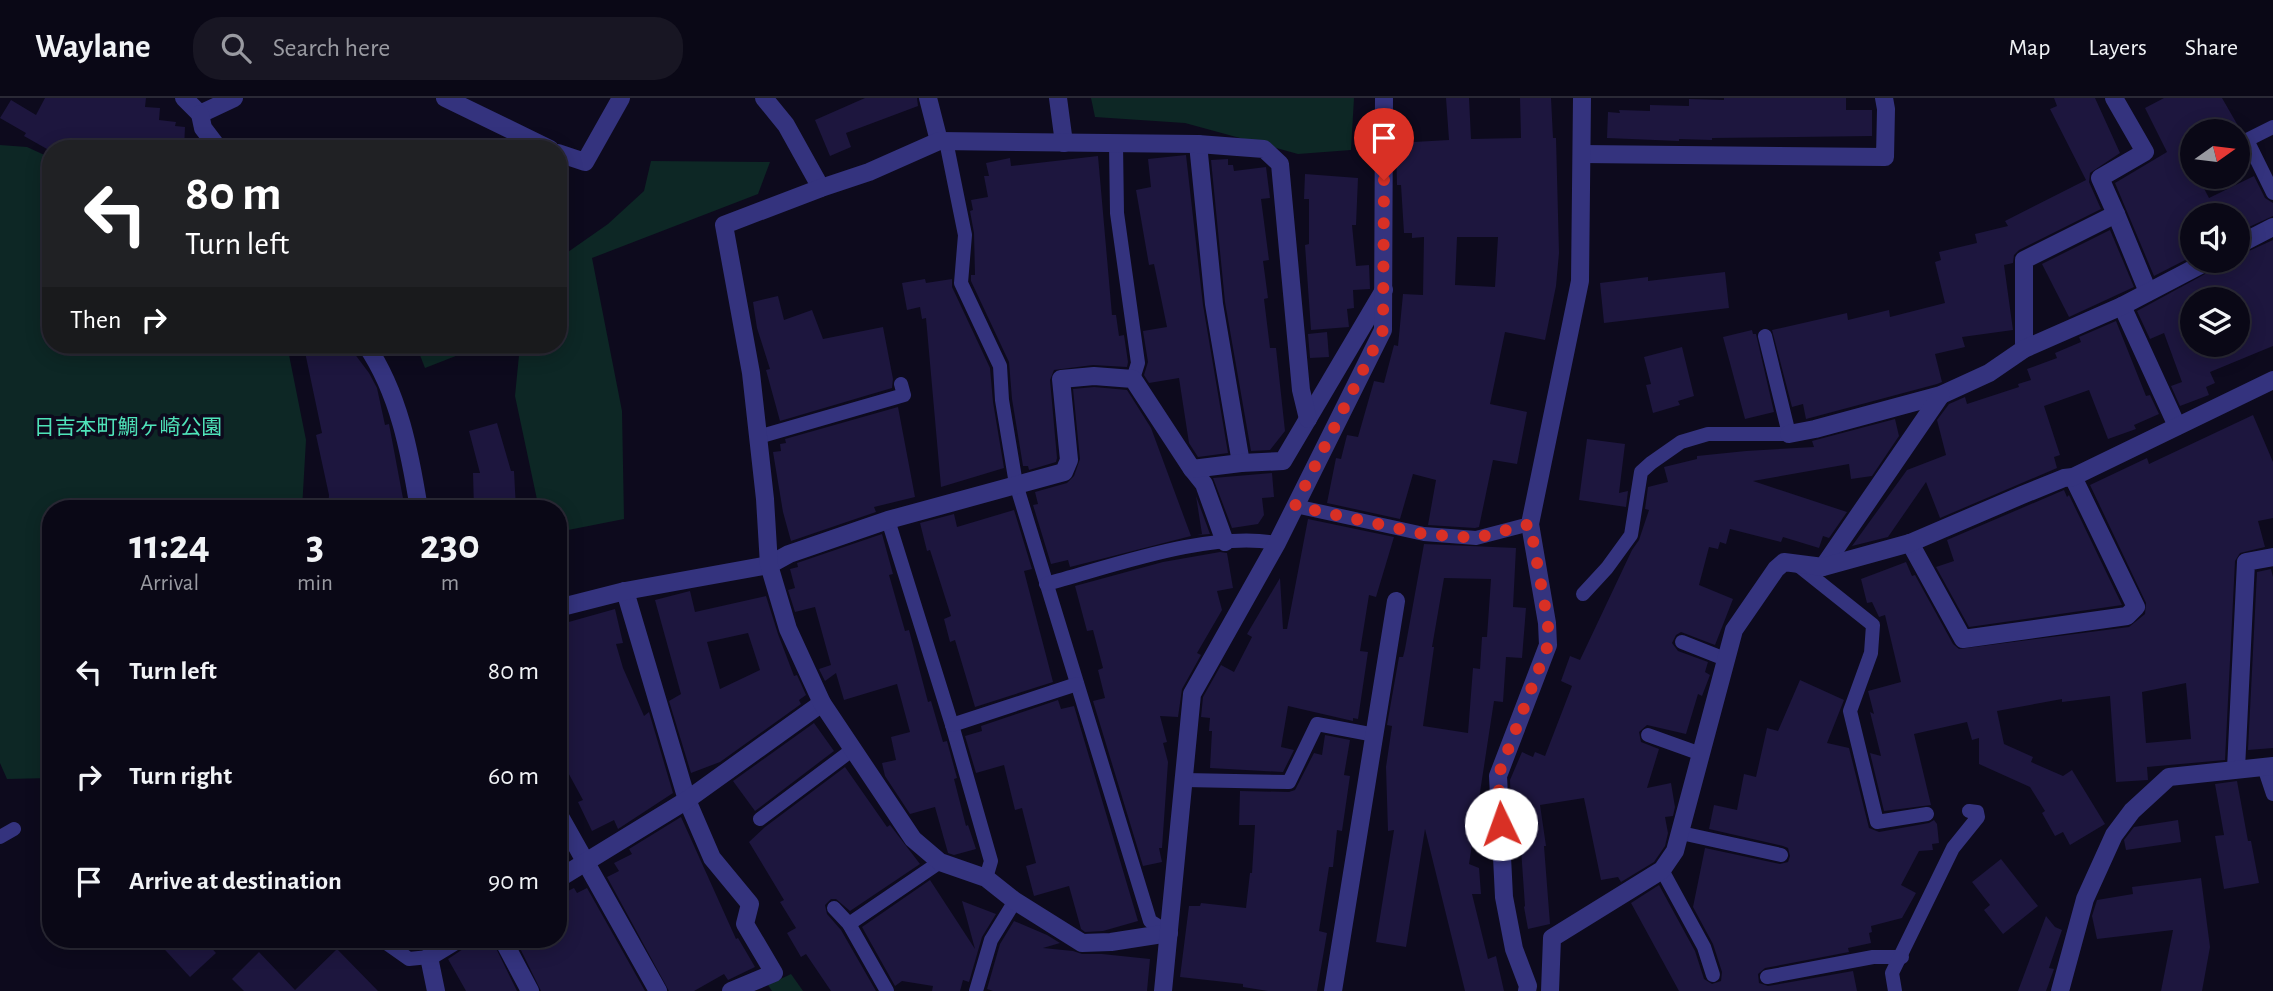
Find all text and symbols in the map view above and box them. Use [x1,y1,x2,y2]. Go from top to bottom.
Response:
search box [193,17,683,80]
icon: search [217,29,255,67]
text: Waylane [35,31,151,64]
text: Search here [273,35,390,61]
text: Map [2008,36,2050,60]
text: Layers [2088,36,2147,60]
text: Share [2185,36,2238,60]
pin [1354,108,1414,180]
icon: arrive [1365,119,1403,157]
north arrow [2180,119,2250,189]
map controls [2180,119,2250,357]
icon: left [70,168,161,259]
text: 80 m [185,170,282,219]
button: sound [2180,203,2250,273]
text: Turn left [185,228,289,260]
button: layers [2180,287,2250,357]
icon: right [135,301,173,339]
text: Then [70,307,121,333]
park label: 日吉本町鯛ヶ崎公園 [34,416,223,438]
text: 11:24 [129,524,210,566]
text: 3 [306,524,324,566]
text: 230 [420,524,480,566]
text: Arrival [140,572,199,595]
text: min [297,572,333,595]
text: m [441,572,459,595]
icon: left [70,653,108,691]
text: Turn left [129,658,217,684]
text: 80 m [488,658,539,684]
icon: right [70,758,108,796]
text: Turn right [129,763,232,789]
text: 60 m [488,763,539,789]
position arrow [1464,787,1538,861]
icon: arrive [70,863,108,901]
text: Arrive at destination [129,868,342,894]
text: 90 m [488,868,539,894]

